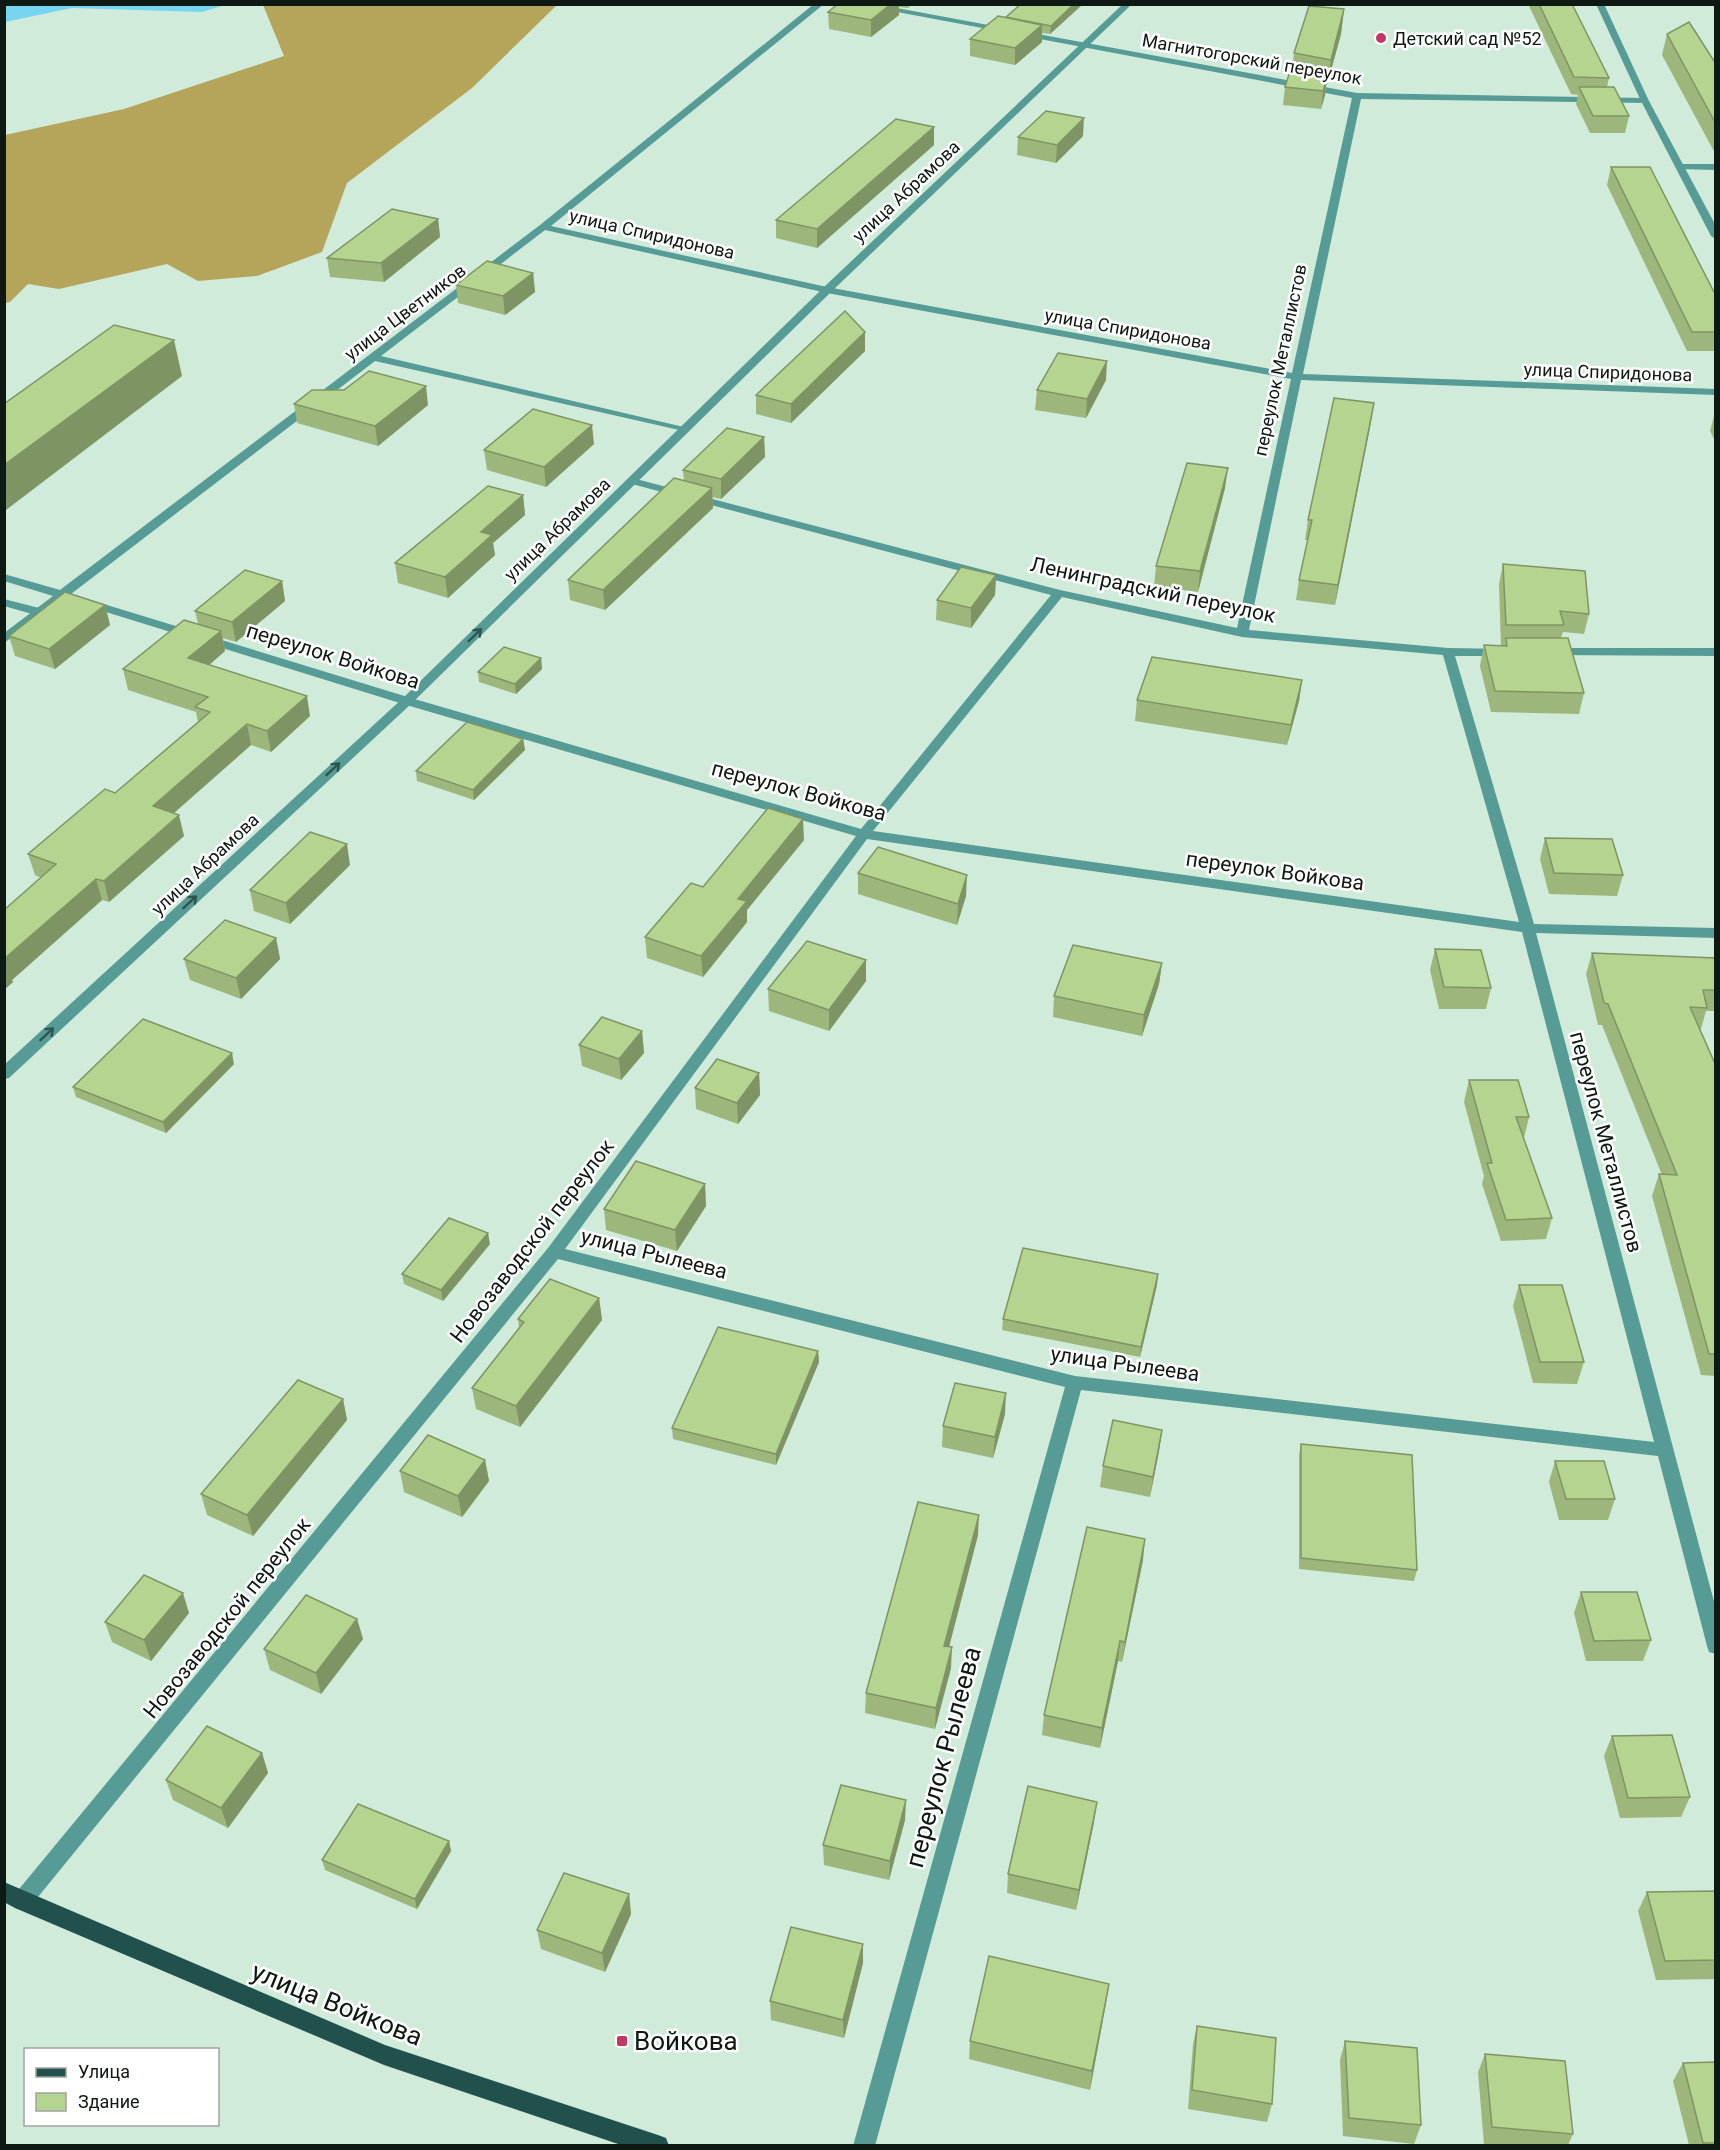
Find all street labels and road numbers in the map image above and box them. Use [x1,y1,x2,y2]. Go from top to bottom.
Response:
street label: Магнитогорский переулок [1141,29,1364,89]
street label: улица Абрамова [848,136,964,246]
street label: улица Спиридонова [567,205,737,263]
street label: улица Цветников [340,260,470,364]
street label: переулок Металлистов [1249,262,1311,458]
street label: улица Спиридонова [1043,304,1213,354]
street label: улица Спиридонова [1523,359,1693,385]
street label: улица Абрамова [500,473,614,585]
street label: Ленинградский переулок [1028,552,1278,628]
street label: переулок Войкова [243,618,423,694]
street label: переулок Войкова [709,756,889,826]
street label: улица Абрамова [147,809,263,919]
street label: переулок Войкова [1184,847,1366,895]
street label: переулок Металлистов [1565,1029,1647,1255]
street label: Новозаводской переулок [445,1134,619,1347]
street label: улица Рылеева [578,1224,730,1284]
street label: улица Рылеева [1049,1342,1201,1386]
street label: Новозаводской переулок [139,1512,316,1723]
street label: переулок Рылеева [899,1643,987,1871]
street label: улица Войкова [247,1956,427,2052]

